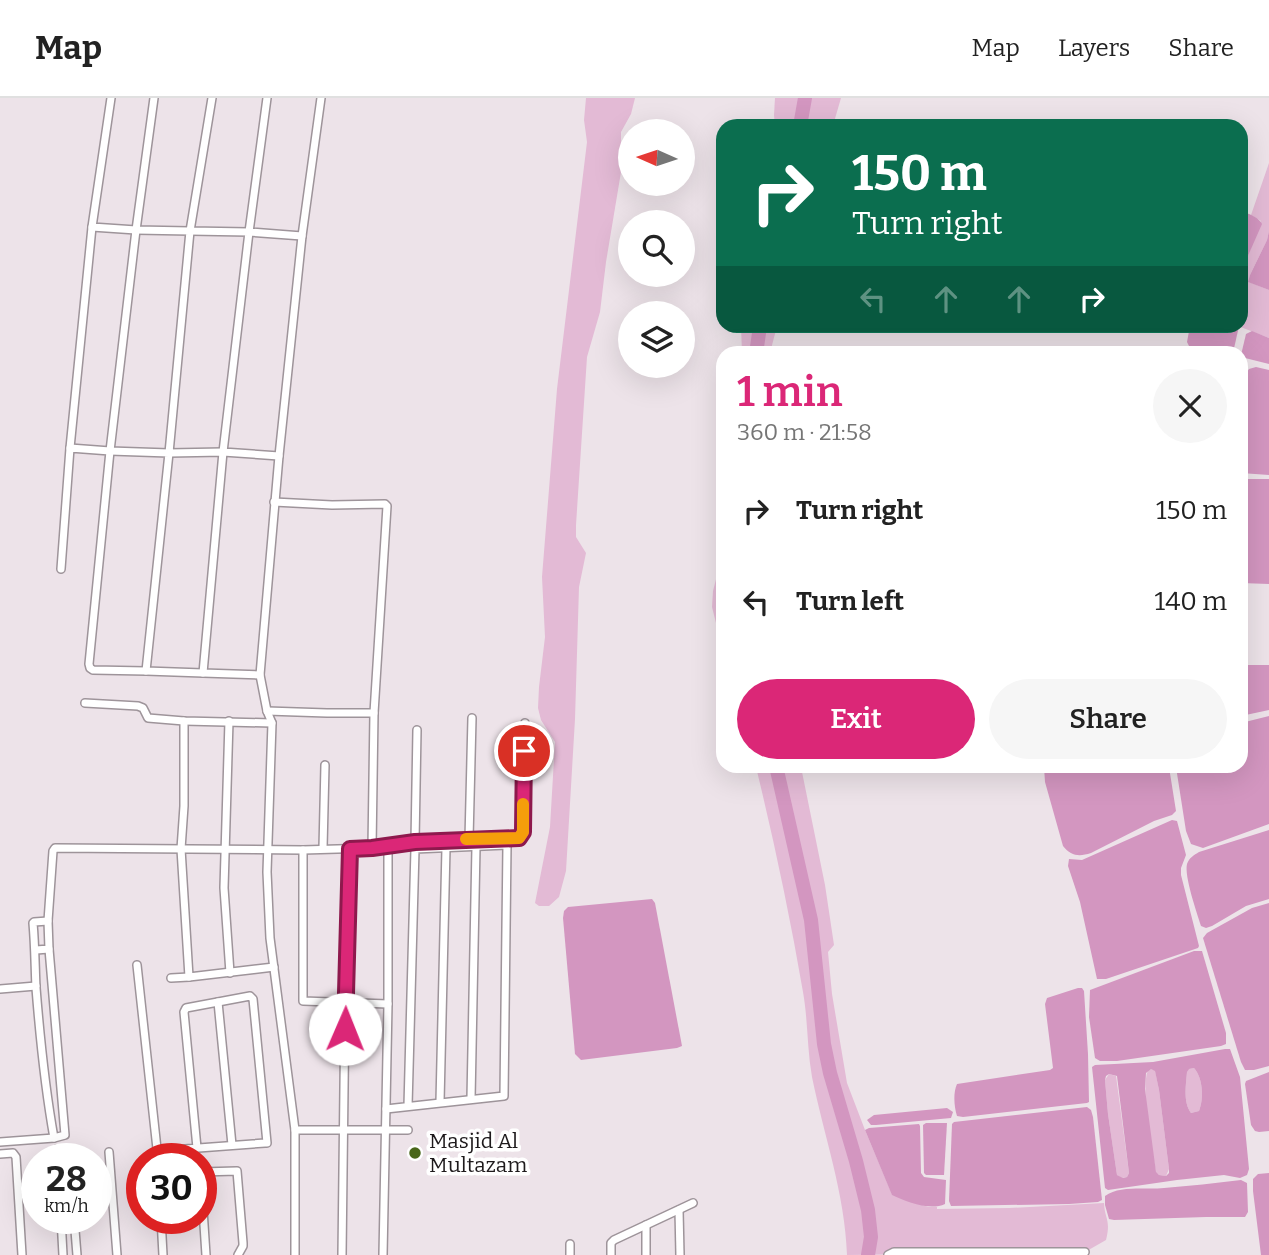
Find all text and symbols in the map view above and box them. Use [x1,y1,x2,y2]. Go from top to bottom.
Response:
text: Map [35,28,102,68]
text: Map [972,34,1020,62]
text: Layers [1058,34,1130,62]
text: Share [1168,34,1234,62]
north arrow [618,119,695,196]
map controls [618,119,695,378]
text: 150 m [852,144,987,203]
icon: right [737,147,828,238]
text: Turn right [852,204,1003,242]
button: search [618,210,695,287]
icon: left [854,280,892,318]
icon: ahead [927,280,965,318]
icon: ahead [1000,280,1038,318]
icon: right [1073,280,1111,318]
button: layers [618,301,695,378]
text: 1 min [737,367,843,417]
button: close [1153,369,1227,443]
text: 360 m · 21:58 [737,418,872,446]
icon: right [737,492,775,530]
text: Turn right [796,495,923,526]
text: 150 m [1156,495,1227,526]
icon: left [737,583,775,621]
text: Turn left [796,586,904,617]
text: 140 m [1155,586,1227,617]
button: Exit [737,679,975,759]
button: Share [989,679,1227,759]
pin [494,721,554,781]
icon: arrive [505,732,543,770]
position arrow [308,992,382,1066]
place label: Masjid Al Multazam [429,1128,527,1178]
speed limit sign: 30 [126,1143,217,1234]
marker: Masjid Al Multazam [407,1145,423,1161]
text: 28 [46,1158,87,1200]
text: km/h [44,1195,89,1217]

